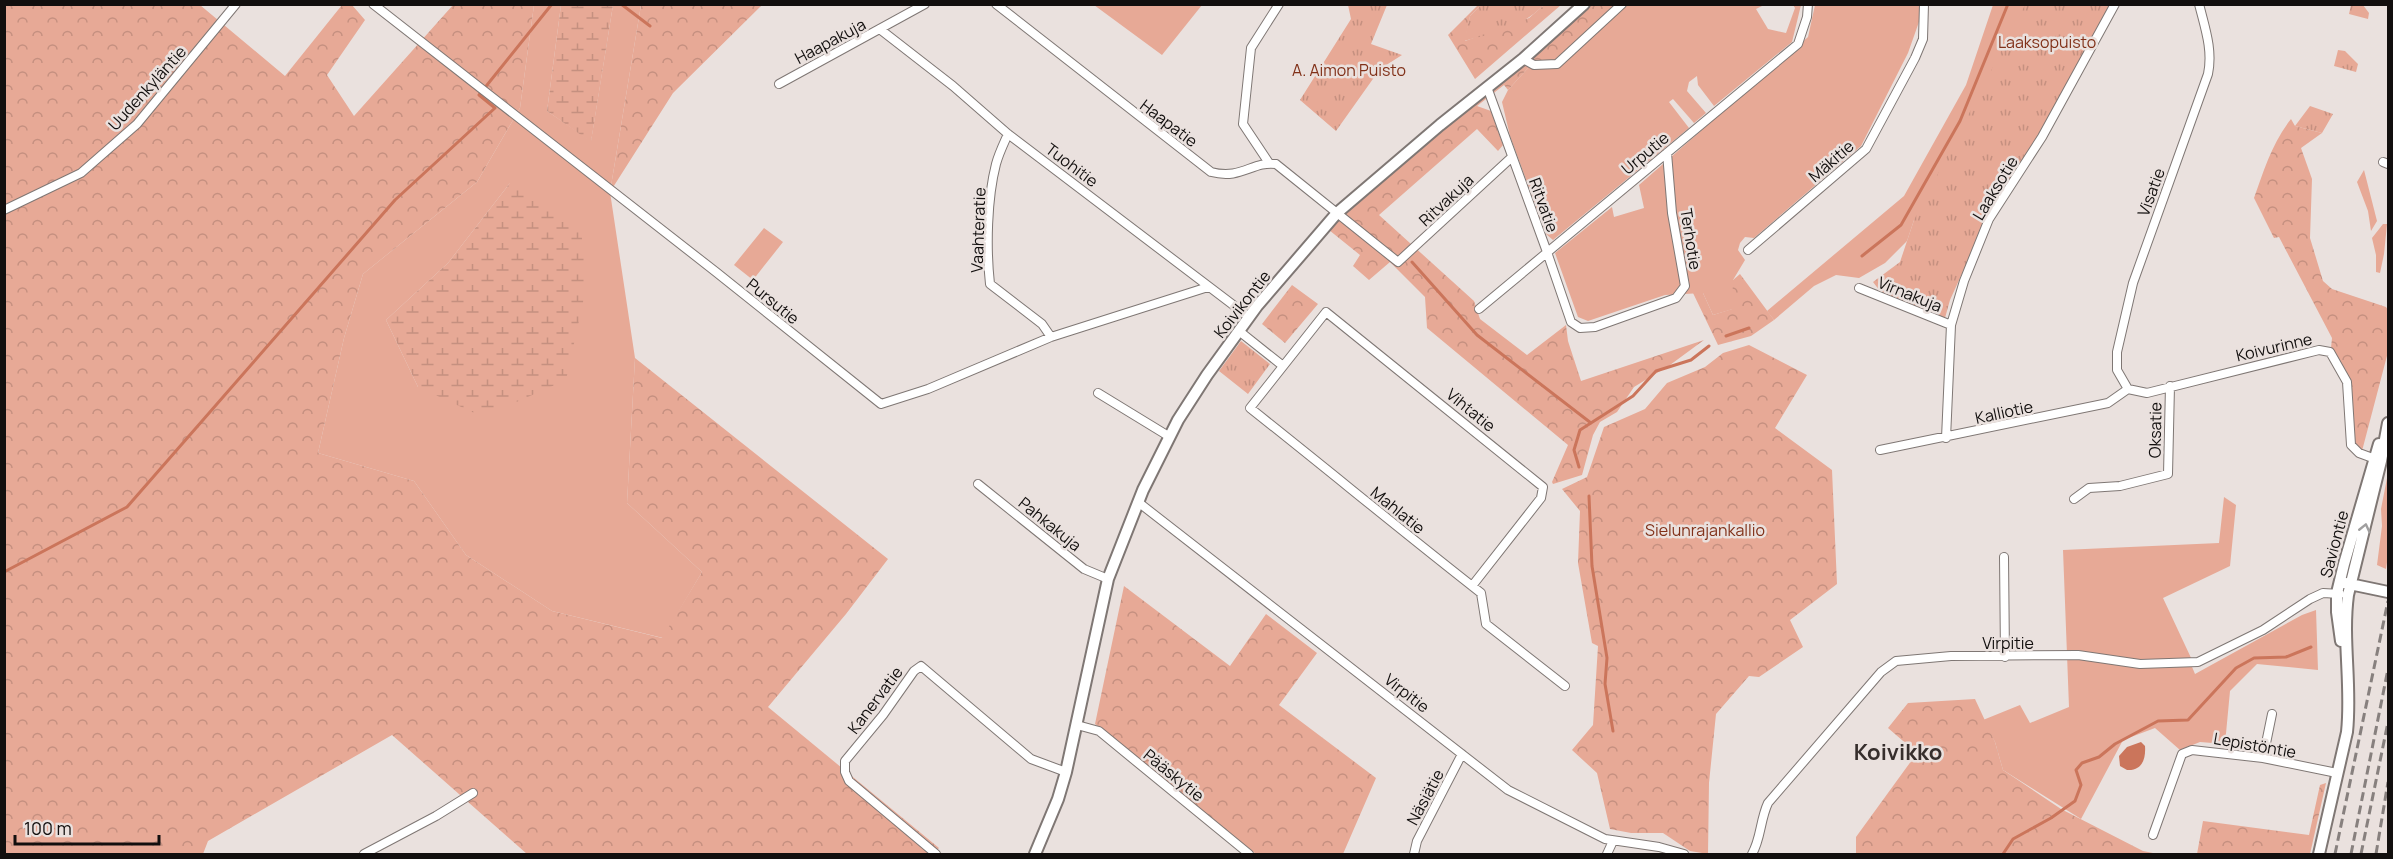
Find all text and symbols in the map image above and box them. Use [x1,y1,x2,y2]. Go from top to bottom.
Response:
street label: Haapakuja [791,13,869,69]
park label: Laaksopuisto [1998,31,2096,53]
street label: Uudenkyläntie [103,41,191,135]
park label: A. Aimon Puisto [1292,59,1406,81]
street label: Haapatie [1136,94,1202,152]
street label: Urputie [1617,127,1673,179]
street label: Mäkitie [1804,135,1858,187]
street label: Tuohitie [1041,138,1103,192]
street label: Laaksotie [1967,152,2023,224]
street label: Visatie [2132,165,2170,219]
street label: Ritvakuja [1414,169,1478,231]
street label: Ritvatie [1524,175,1564,235]
street label: Vaahteratie [966,187,990,273]
street label: Terhotie [1675,207,1707,271]
street label: Koivikontie [1209,266,1275,342]
street label: Virnakuja [1875,271,1945,317]
street label: Pursutie [742,273,804,329]
street label: Koivurinne [2234,328,2314,366]
street label: Vihtatie [1442,383,1500,437]
street label: Kalliotie [1973,395,2035,429]
street label: Oksatie [2144,402,2166,458]
street label: Mahlatie [1366,481,1430,539]
street label: Pahkakuja [1014,492,1086,556]
street label: Saviontie [2314,508,2354,580]
park label: Sielunrajankallio [1645,519,1765,541]
one-way arrow [2358,523,2371,533]
street label: Virpitie [1982,632,2034,654]
street label: Kanervatie [842,662,908,738]
street label: Virpitie [1380,668,1434,718]
street label: Lepistöntie [2212,727,2298,763]
district label: Koivikko [1854,737,1942,767]
street label: Pääskytie [1139,744,1209,806]
street label: Näsiätie [1401,765,1449,829]
scale bar [15,808,159,846]
text: 100 m [24,816,72,840]

